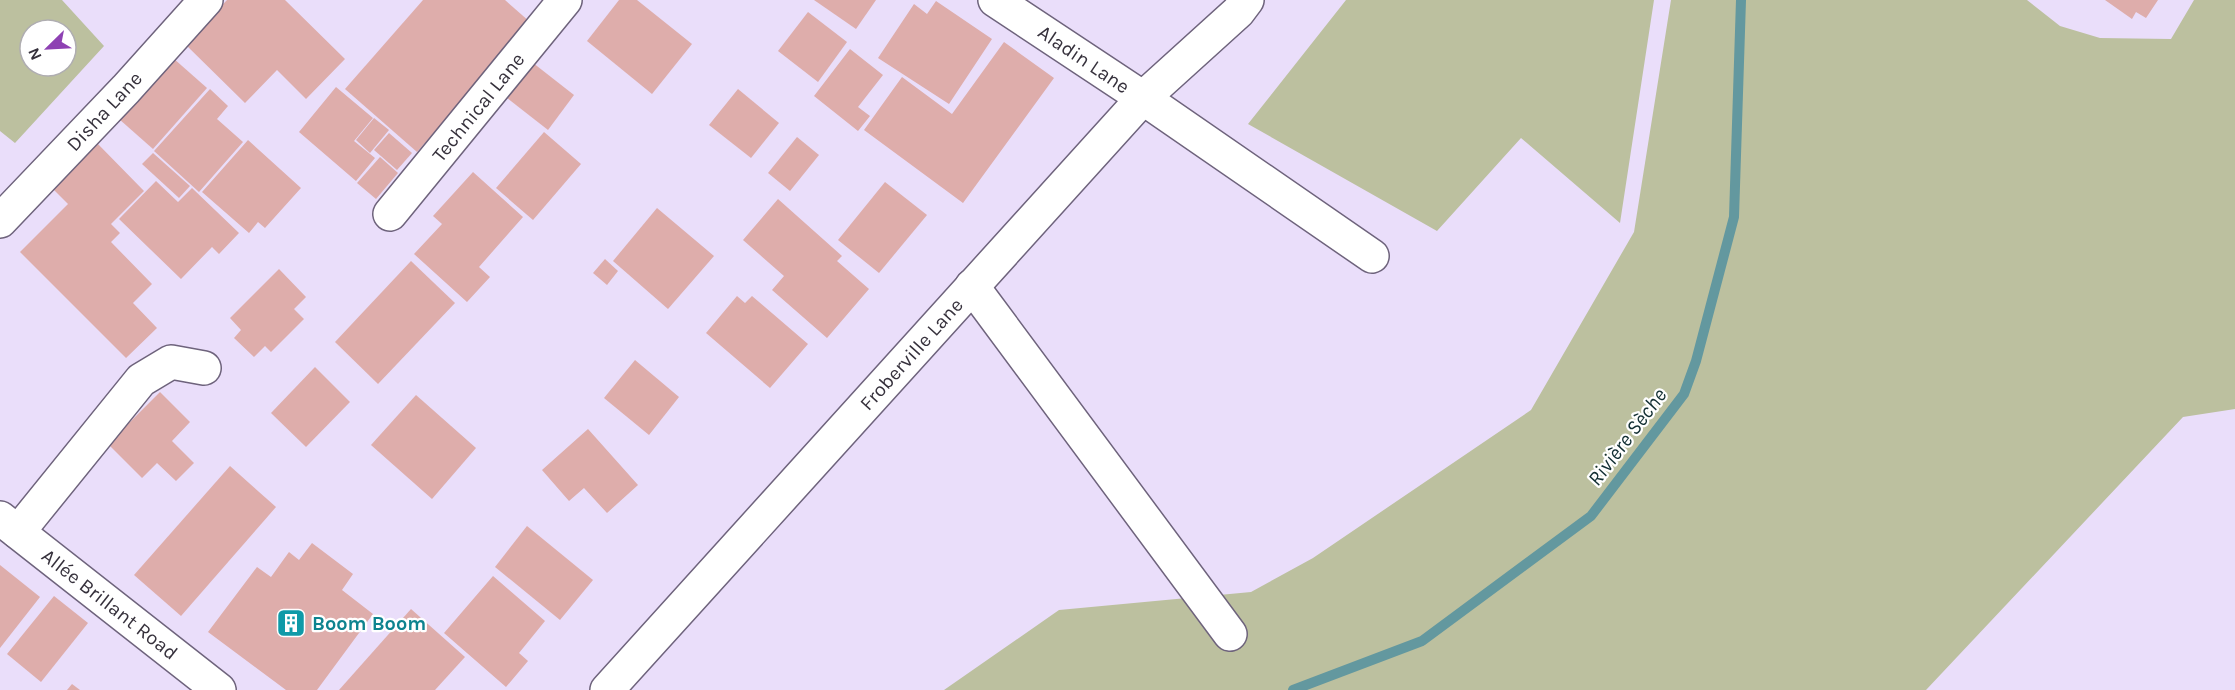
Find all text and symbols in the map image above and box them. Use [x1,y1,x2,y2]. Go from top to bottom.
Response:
north arrow [18,18,78,78]
street label: Aladin Lane [1034,20,1134,98]
text: N [24,45,46,63]
street label: Technical Lane [427,48,529,166]
street label: Disha Lane [62,67,147,156]
street label: Froberville Lane [855,294,968,415]
water label: Rivière Sèche [1583,383,1672,490]
street label: Allée Brillant Road [37,544,182,665]
building icon: Boom Boom [275,607,307,639]
place label: Boom Boom [312,612,426,635]

